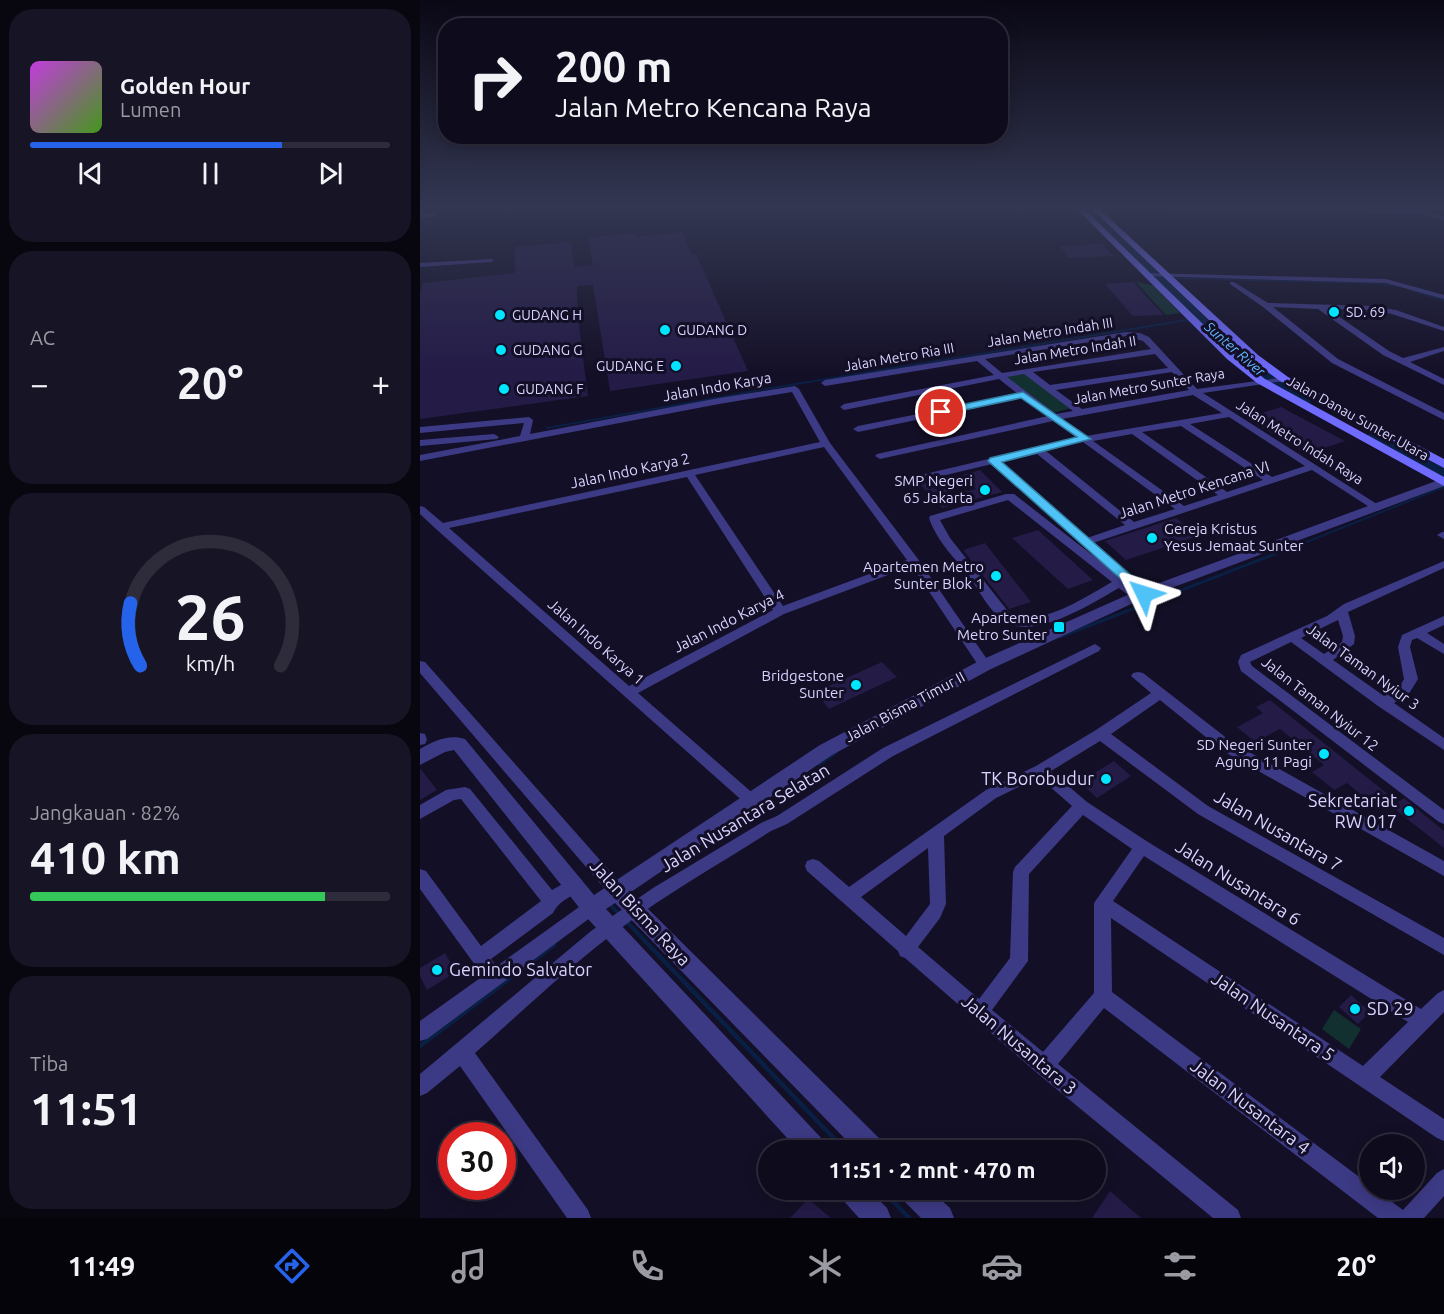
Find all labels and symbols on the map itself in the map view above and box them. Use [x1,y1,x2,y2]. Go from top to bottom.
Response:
place label: SD. 69 [1346,304,1385,320]
marker: SD. 69 [1327,305,1341,319]
place label: GUDANG H [512,307,582,323]
marker: GUDANG H [493,308,507,322]
street label: Jalan Metro Indah III [986,314,1114,350]
water label: Sunter River [1201,318,1269,380]
place label: GUDANG D [677,322,747,338]
marker: GUDANG D [658,323,672,337]
street label: Jalan Metro Indah II [1013,332,1137,368]
street label: Jalan Metro Ria III [843,339,955,375]
place label: GUDANG G [513,342,582,358]
marker: GUDANG G [494,343,508,357]
place label: GUDANG E [596,358,664,374]
marker: GUDANG E [669,359,683,373]
street label: Jalan Metro Sunter Raya [1072,365,1226,407]
street label: Jalan Indo Karya [661,369,773,404]
street label: Jalan Danau Sunter Utara [1284,372,1432,464]
place label: GUDANG F [516,381,584,397]
marker: GUDANG F [497,382,511,396]
pin [915,386,966,437]
street label: Jalan Metro Indah Raya [1234,396,1366,488]
street label: Jalan Indo Karya 2 [569,450,691,491]
street label: Jalan Metro Kencana VI [1116,457,1271,522]
place label: SMP Negeri 65 Jakarta [894,472,973,506]
marker: SMP Negeri 65 Jakarta [978,483,992,497]
place label: Gereja Kristus Yesus Jemaat Sunter [1164,520,1304,554]
marker: Gereja Kristus Yesus Jemaat Sunter [1145,531,1159,545]
place label: Apartemen Metro Sunter Blok 1 [863,558,984,592]
position arrow [1112,562,1176,626]
marker: Apartemen Metro Sunter Blok 1 [989,569,1003,583]
street label: Jalan Indo Karya 4 [671,585,787,656]
street label: Jalan Indo Karya 1 [545,595,648,688]
place label: Apartemen Metro Sunter [957,609,1047,643]
marker: Apartemen Metro Sunter [1052,620,1066,634]
street label: Jalan Taman Nyiur 3 [1304,620,1423,713]
street label: Jalan Taman Nyiur 12 [1259,653,1382,754]
place label: Bridgestone Sunter [761,667,844,701]
street label: Jalan Bisma Timur II [842,668,968,745]
marker: Bridgestone Sunter [849,678,863,692]
place label: SD Negeri Sunter Agung 11 Pagi [1197,736,1312,770]
marker: SD Negeri Sunter Agung 11 Pagi [1317,747,1331,761]
street label: Jalan Nusantara Selatan [656,759,833,876]
place label: TK Borobudur [981,768,1094,788]
marker: TK Borobudur [1099,772,1113,786]
street label: Jalan Nusantara 7 [1211,786,1346,875]
place label: Sekretariat RW 017 [1308,790,1397,831]
marker: Sekretariat RW 017 [1402,804,1416,818]
street label: Jalan Nusantara 6 [1172,836,1305,929]
street label: Jalan Bisma Raya [587,855,695,969]
place label: Gemindo Salvator [449,959,592,979]
marker: Gemindo Salvator [430,963,444,977]
street label: Jalan Nusantara 5 [1208,968,1339,1065]
street label: Jalan Nusantara 3 [958,990,1081,1098]
place label: SD 29 [1367,998,1414,1018]
marker: SD 29 [1348,1002,1362,1016]
street label: Jalan Nusantara 4 [1187,1055,1314,1157]
speed limit sign: 30 [438,1122,516,1200]

